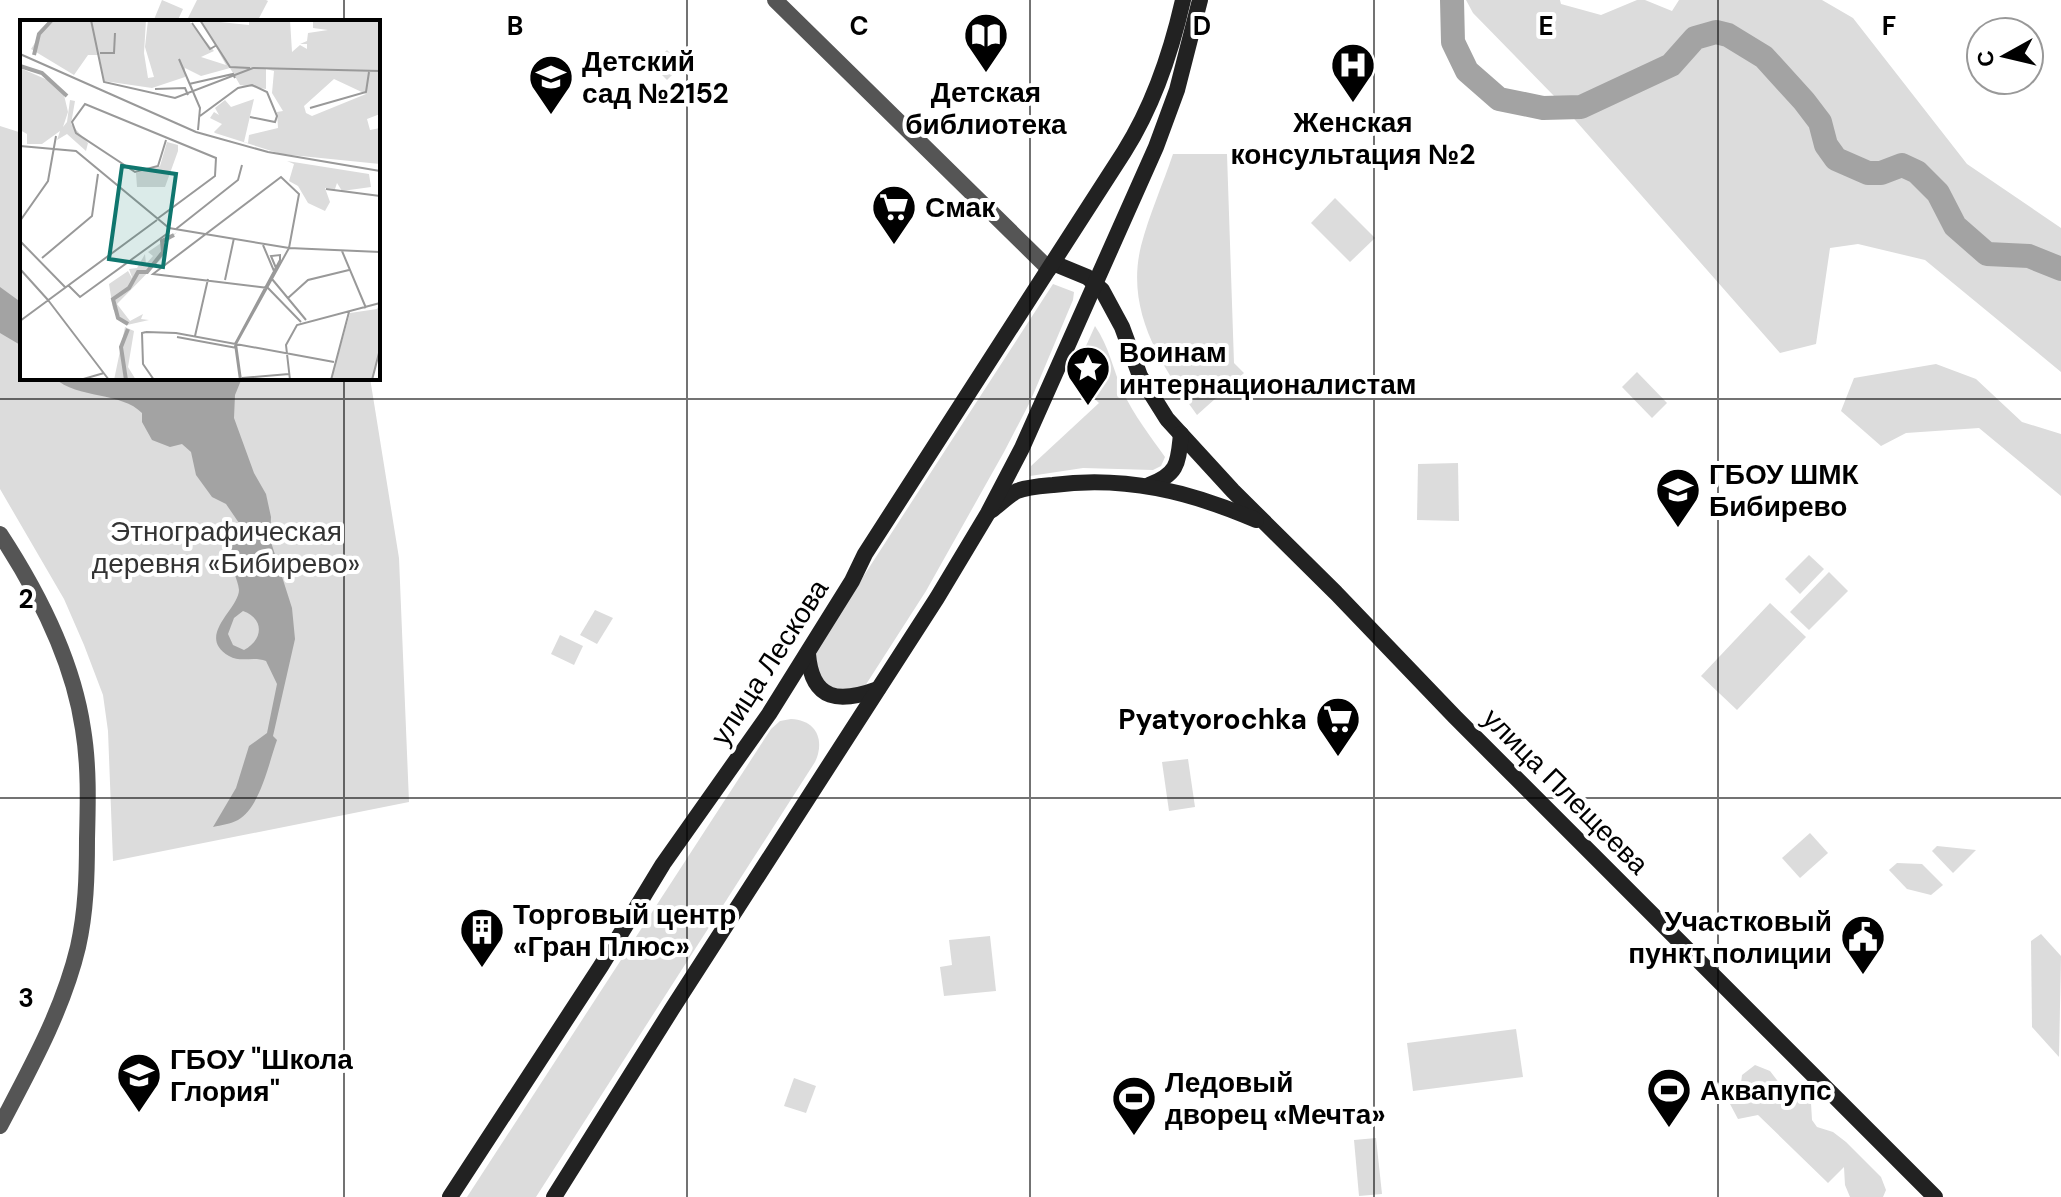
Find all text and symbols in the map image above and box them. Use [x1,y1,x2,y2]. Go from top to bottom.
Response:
text: B [507,9,523,43]
text: C [849,9,869,43]
text: D [1193,9,1211,43]
text: E [1538,9,1554,43]
text: F [1882,9,1896,43]
library icon: Детская библиотека [962,11,1010,74]
north arrow [1965,16,2045,96]
inset map [20,20,380,380]
hospital icon: Женская консультация №2 [1329,41,1377,104]
place label: Детский сад №2152 [582,43,729,112]
text: С [1970,49,2001,69]
school or university icon: Детский сад №2152 [527,53,575,116]
place label: Детская библиотека [905,74,1067,143]
place label: Женская консультация №2 [1231,104,1475,173]
supermarket icon: Смак [870,183,918,246]
place label: Смак [925,189,996,226]
place label: Воинам интернационалистам [1119,334,1417,403]
place icon: Воинам интернационалистам [1064,344,1112,407]
place label: ГБОУ ШМК Бибирево [1709,456,1860,525]
school or university icon: ГБОУ ШМК Бибирево [1654,466,1702,529]
park label: Этнографическая деревня «Бибирево» [92,513,360,582]
street label: улица Лескова [702,572,837,752]
text: 2 [18,582,34,616]
supermarket icon: Pyatyorochka [1314,695,1362,758]
street label: улица Плещеева [1475,700,1657,883]
place label: Pyatyorochka [1118,701,1307,738]
place label: Торговый центр «Гран Плюс» [513,896,736,965]
place label: Участковый пункт полиции [1628,903,1832,972]
building icon: Торговый центр «Гран Плюс» [458,906,506,969]
public building icon: Участковый пункт полиции [1839,913,1887,976]
text: 3 [18,981,34,1015]
place label: ГБОУ "Школа Глория" [170,1041,353,1110]
school or university icon: ГБОУ "Школа Глория" [115,1051,163,1114]
place label: Ледовый дворец «Мечта» [1165,1064,1386,1133]
sports icon: Аквапупс [1645,1066,1693,1129]
place label: Аквапупс [1700,1072,1832,1109]
sports icon: Ледовый дворец «Мечта» [1110,1074,1158,1137]

